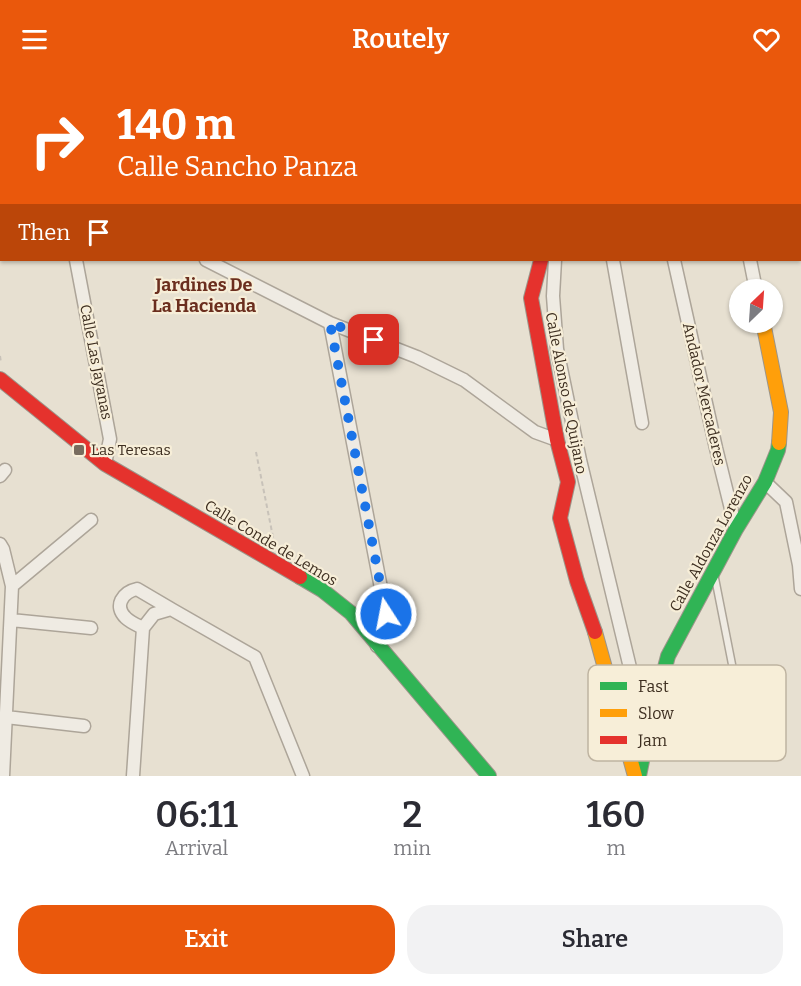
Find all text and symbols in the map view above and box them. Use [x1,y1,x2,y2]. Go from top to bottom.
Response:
icon: menu [18,23,51,56]
text: Routely [352,23,449,55]
icon: heart [750,23,783,56]
text: 140 m [117,100,235,150]
icon: right [18,102,96,180]
text: Calle Sancho Panza [117,151,358,183]
icon: arrive [82,216,115,249]
text: Then [18,219,70,246]
district label: Jardines De La Hacienda [152,274,256,317]
north arrow [729,279,783,333]
map controls [729,279,783,333]
street label: Calle Las Jayanas [76,303,116,421]
street label: Calle Alonso de Quijano [541,311,591,475]
pin [348,314,399,365]
street label: Andador Mercaderes [679,321,729,467]
icon: arrive [357,323,390,356]
place label: Las Teresas [91,441,171,459]
marker: Las Teresas [72,443,86,457]
street label: Calle Aldonza Lorenzo [666,471,756,615]
street label: Calle Conde de Lemos [201,496,341,590]
position arrow [354,582,418,646]
legend [588,665,786,761]
text: Fast [638,677,669,696]
text: Slow [638,704,674,723]
text: Jam [637,731,667,750]
text: 06:11 [155,793,238,837]
text: 2 [402,793,422,837]
text: 160 [586,793,646,837]
text: Arrival [165,836,228,860]
text: min [393,836,431,860]
text: m [606,836,626,860]
button: Exit [18,905,395,974]
button: Share [407,905,783,974]

